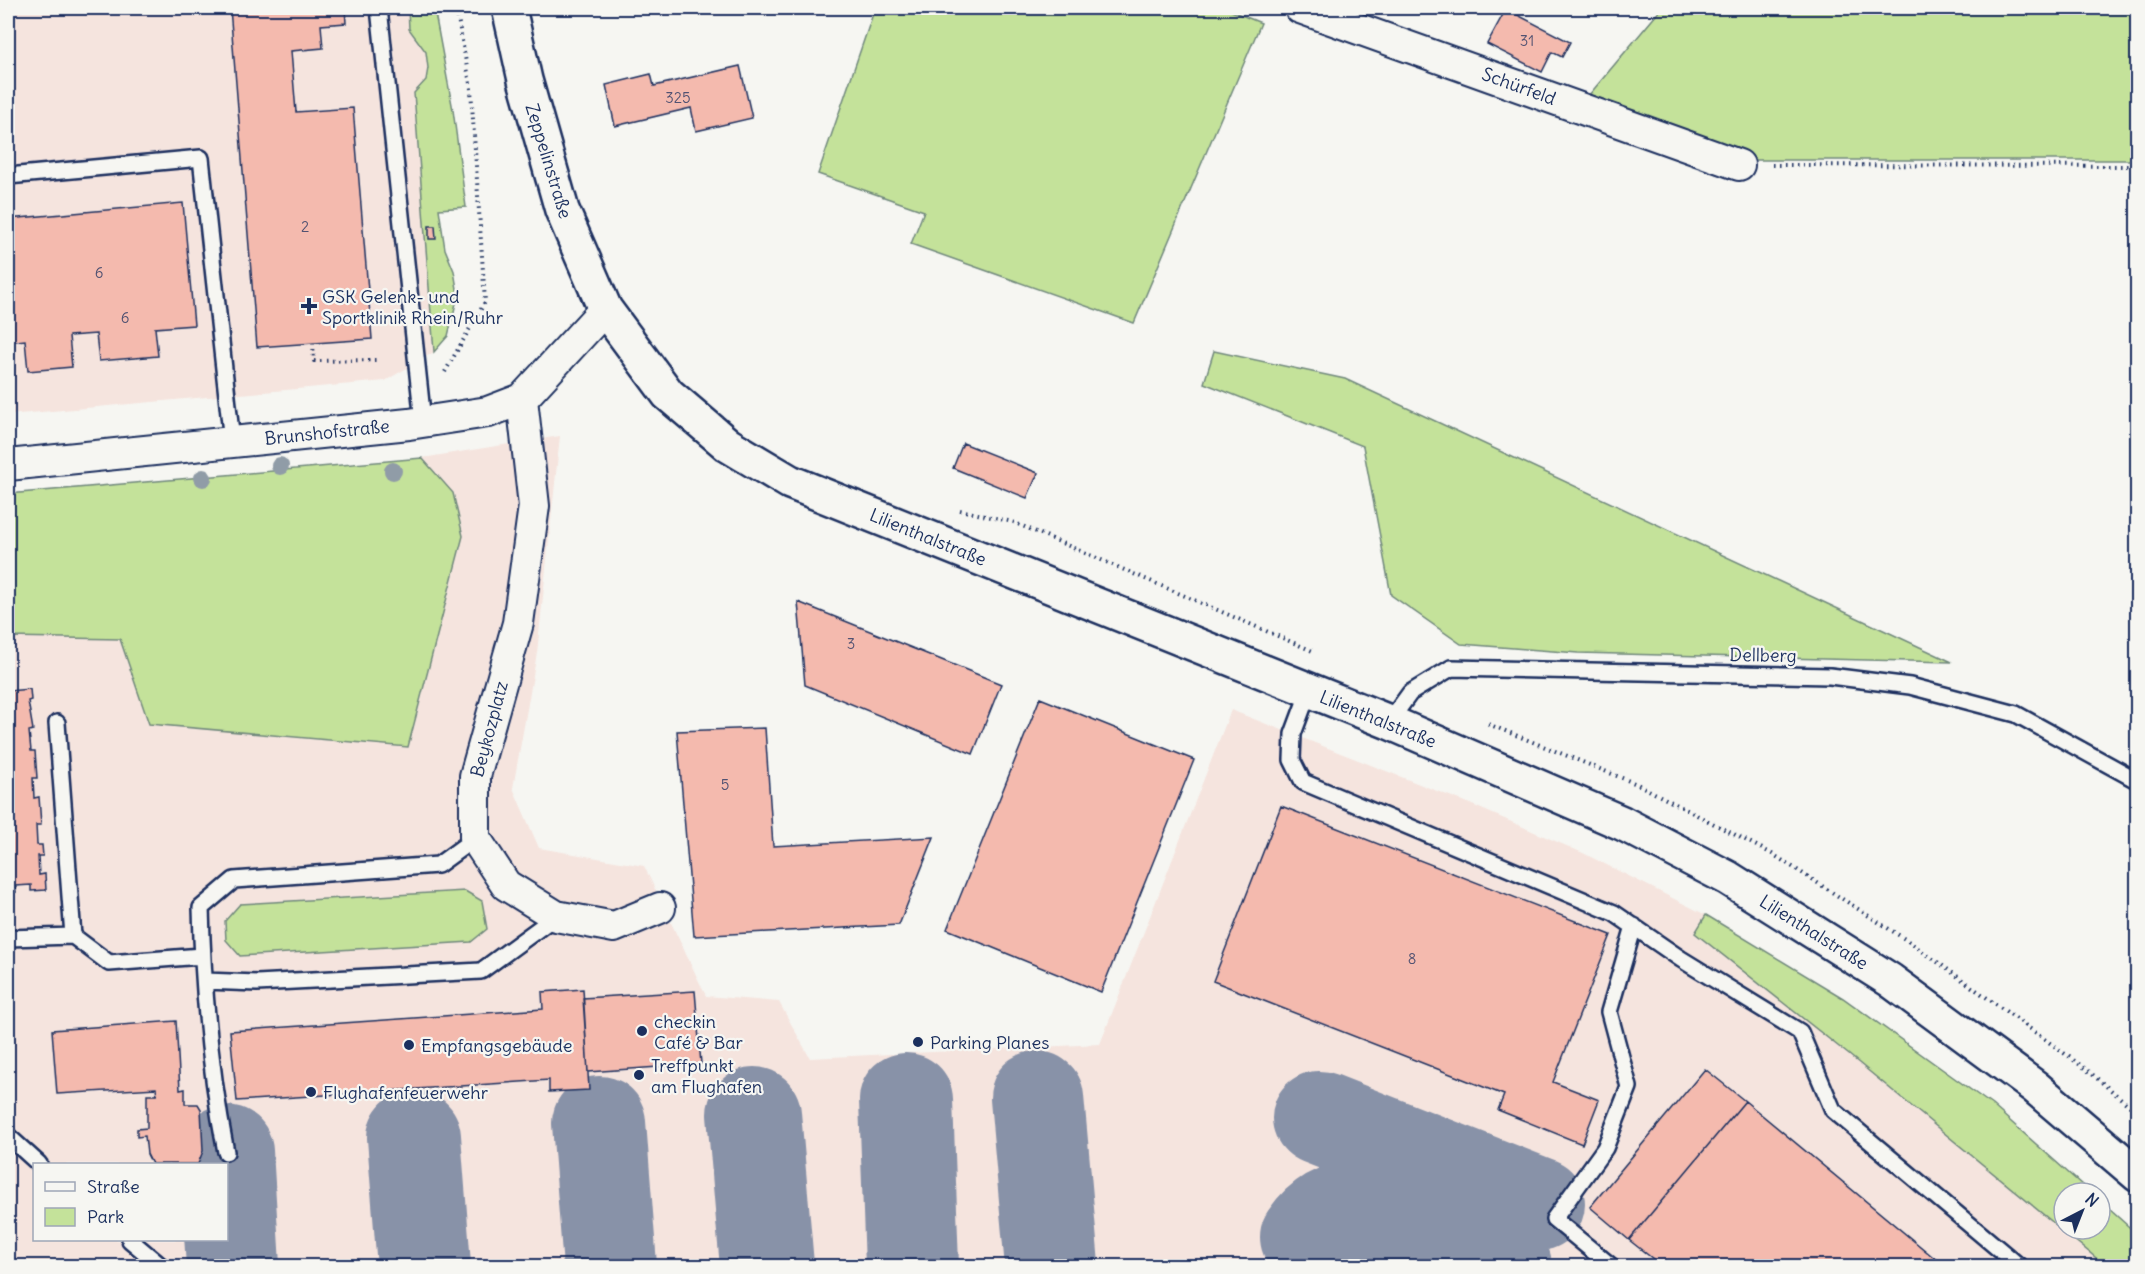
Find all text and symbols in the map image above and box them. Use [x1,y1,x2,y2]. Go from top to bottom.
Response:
house number: 31 [1520,31,1534,50]
street label: Schürfeld [1479,62,1560,110]
house number: 325 [665,88,691,107]
street label: Zeppelinstraße [521,101,577,221]
house number: 2 [301,217,309,236]
house number: 6 [95,263,103,282]
place label: GSK Gelenk- und Sportklinik Rhein/Ruhr [322,285,504,329]
marker: GSK Gelenk- und Sportklinik Rhein/Ruhr [300,297,318,315]
house number: 6 [121,308,129,327]
street label: Brunshofstraße [263,414,391,450]
street label: Lilienthalstraße [866,503,990,571]
house number: 3 [847,634,855,653]
street label: Dellberg [1729,643,1797,667]
street label: Beykozplatz [465,678,513,780]
street label: Lilienthalstraße [1316,685,1440,753]
house number: 5 [721,775,729,794]
street label: Lilienthalstraße [1755,889,1873,975]
house number: 8 [1408,949,1416,968]
place label: checkin Café & Bar [654,1010,744,1054]
marker: checkin Café & Bar [635,1024,649,1038]
place label: Parking Planes [930,1031,1049,1054]
place label: Empfangsgebäude [421,1034,573,1057]
marker: Parking Planes [911,1035,925,1049]
marker: Empfangsgebäude [402,1038,416,1052]
place label: Treffpunkt am Flughafen [651,1054,762,1098]
marker: Treffpunkt am Flughafen [632,1068,646,1082]
place label: Flughafenfeuerwehr [323,1081,489,1104]
marker: Flughafenfeuerwehr [304,1085,318,1099]
legend [33,1163,228,1241]
text: Straße [87,1175,140,1198]
north arrow [2052,1181,2112,1241]
text: N [2081,1189,2103,1211]
text: Park [87,1205,124,1228]

